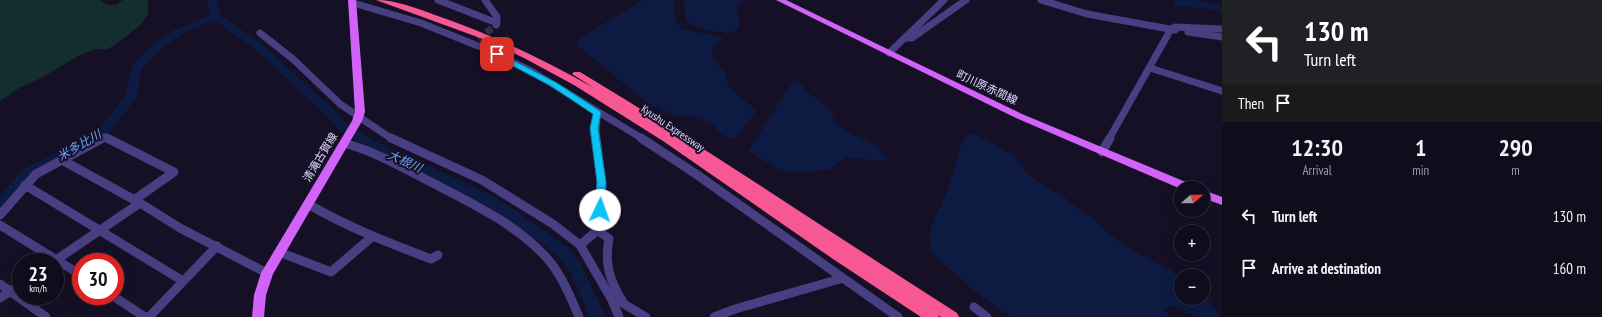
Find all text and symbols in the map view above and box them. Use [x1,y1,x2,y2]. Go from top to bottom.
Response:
text: 130 m [1304,12,1368,49]
icon: left [1238,16,1290,68]
pin [480,37,514,71]
icon: arrive [486,43,508,65]
text: Turn left [1304,48,1356,71]
street label: 町川原赤間線 [954,67,1020,107]
icon: arrive [1272,92,1294,114]
text: Then [1238,94,1264,113]
street label: Kyushu Expressway [639,102,708,155]
water label: 米多比川 [54,126,105,163]
street label: 清滝古賀線 [300,130,340,184]
text: 12:30 [1291,132,1343,163]
text: 1 [1415,132,1426,163]
text: 290 [1498,132,1533,163]
water label: 大根川 [386,147,426,176]
text: Arrival [1302,162,1332,179]
text: min [1412,162,1429,179]
text: m [1511,162,1520,179]
north arrow [1174,181,1210,217]
map controls [1174,181,1210,305]
position arrow [579,189,621,231]
icon: left [1238,205,1260,227]
text: Turn left [1272,207,1317,226]
text: 130 m [1553,207,1586,226]
button: + [1174,225,1210,261]
speed limit sign: 30 [72,253,124,305]
icon: arrive [1238,257,1260,279]
text: Arrive at destination [1272,259,1381,278]
text: 160 m [1553,259,1586,278]
text: 23 [28,261,48,287]
button: − [1174,269,1210,305]
text: km/h [29,282,47,295]

